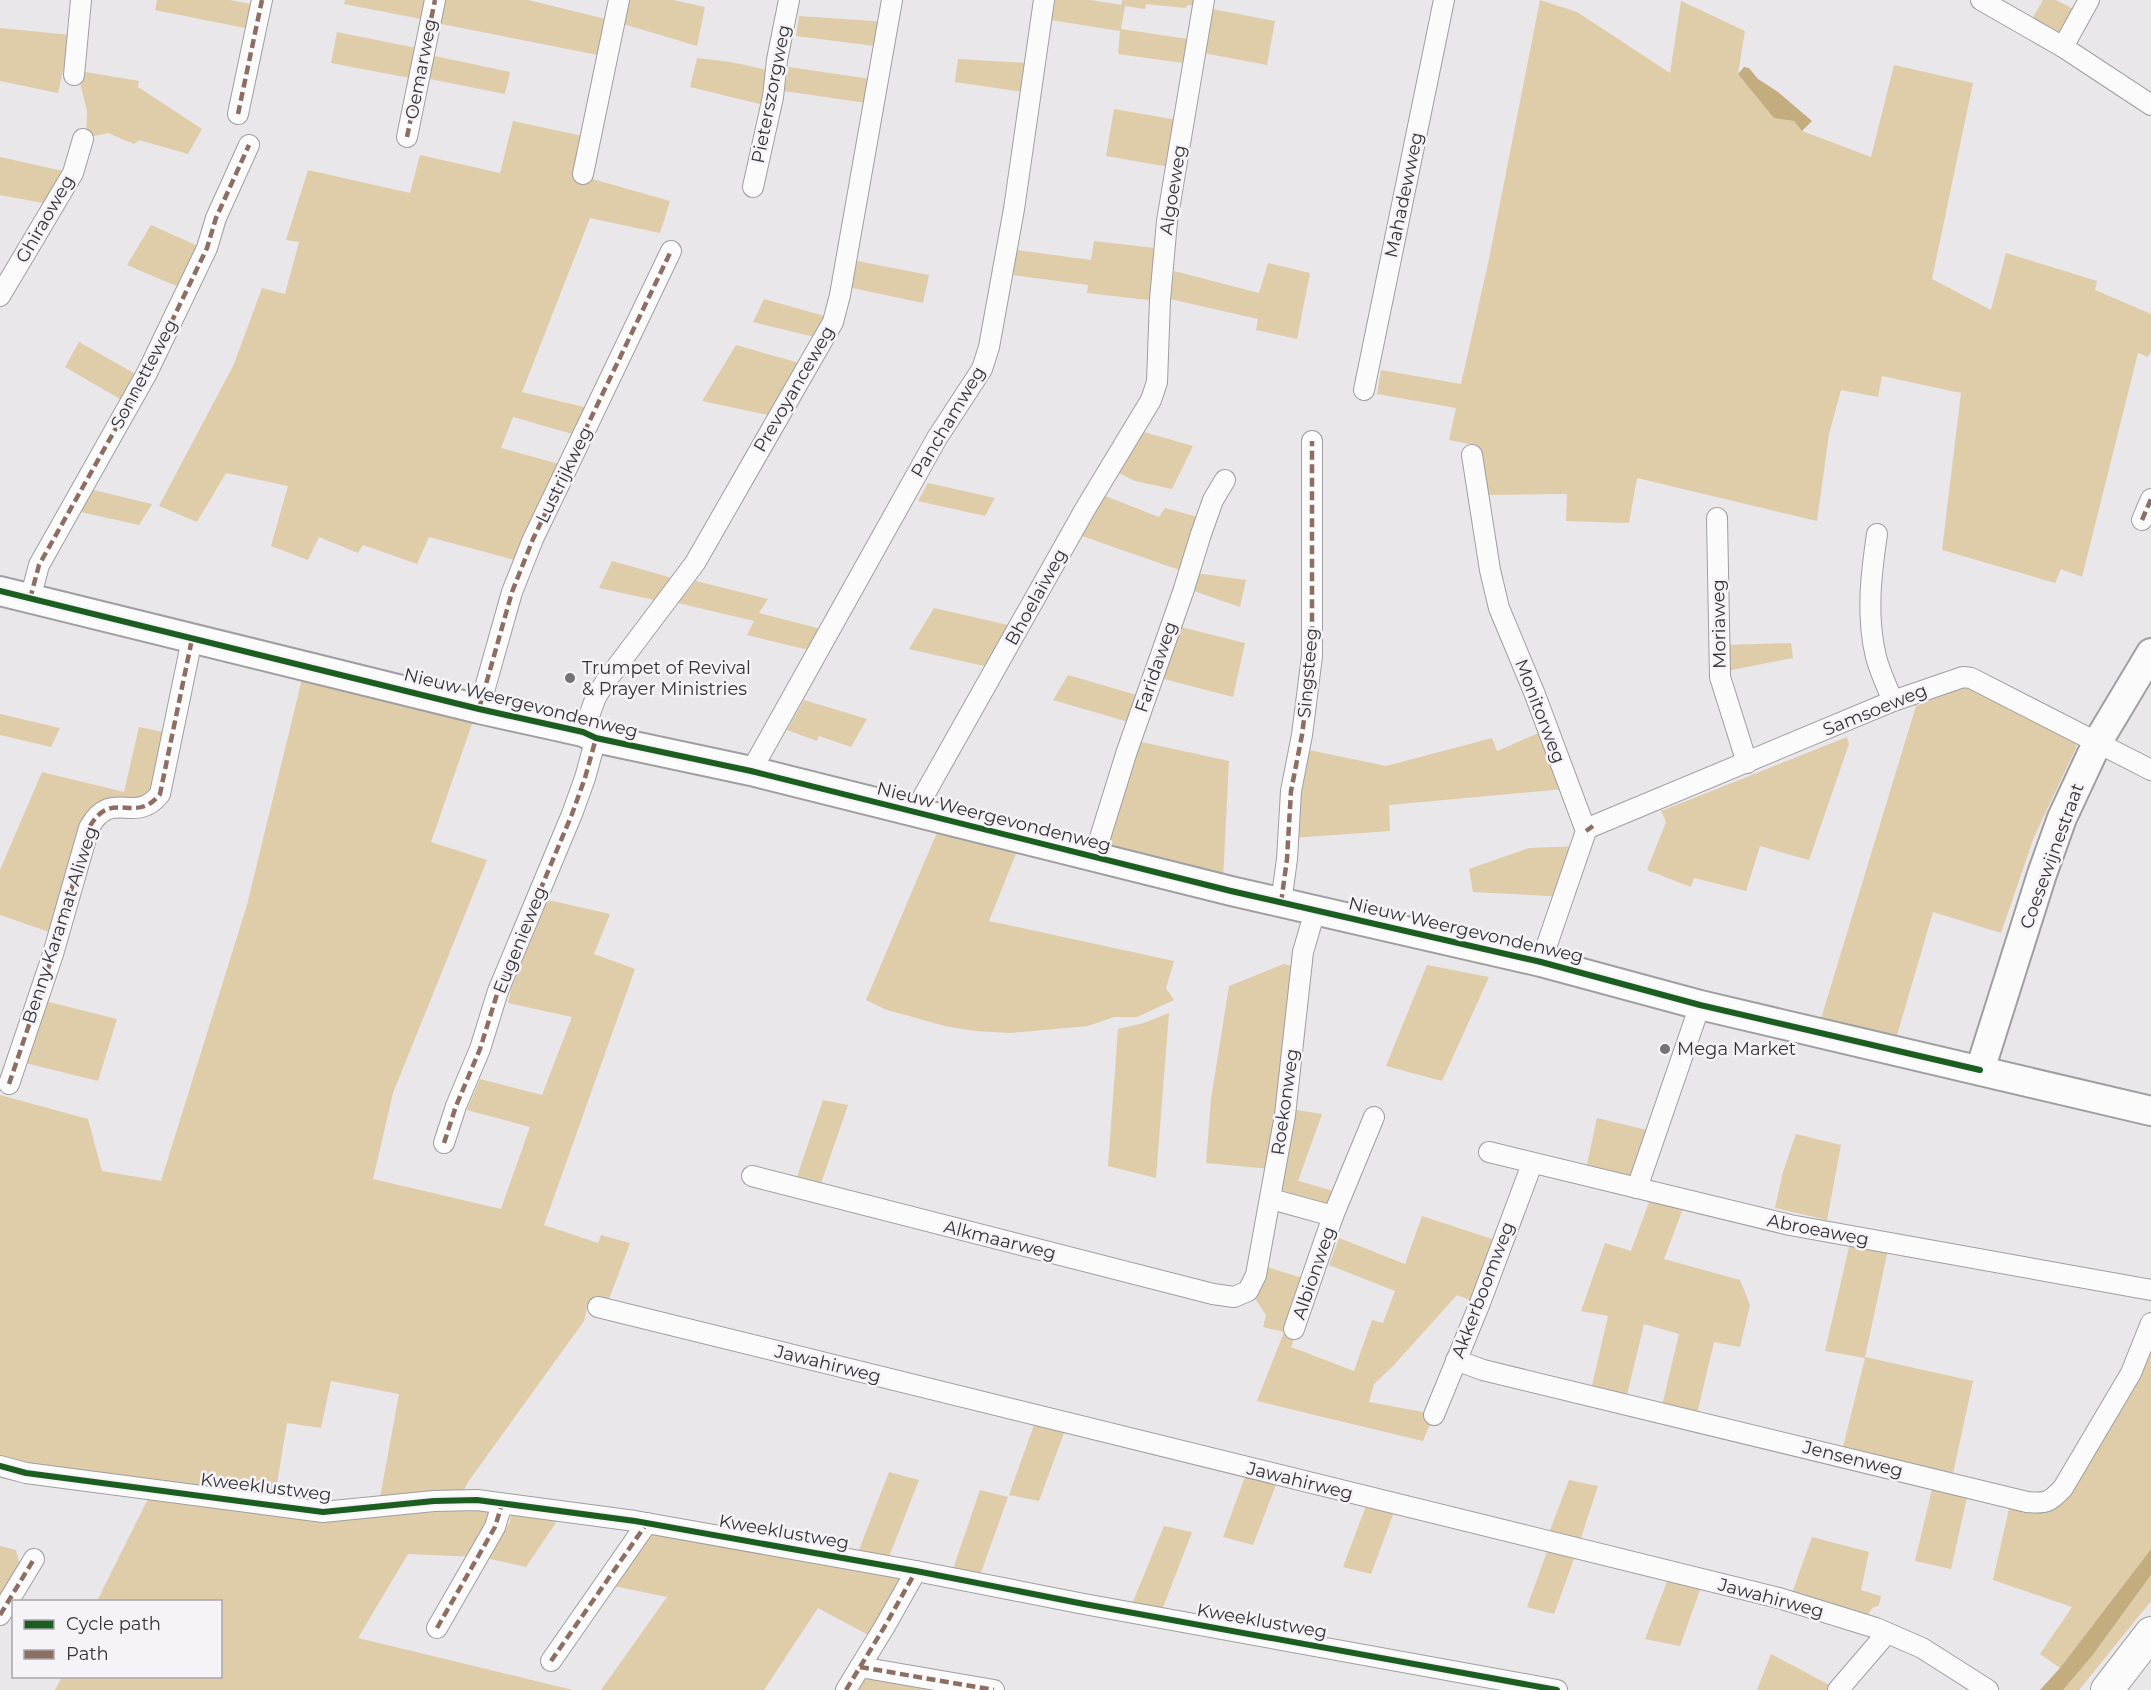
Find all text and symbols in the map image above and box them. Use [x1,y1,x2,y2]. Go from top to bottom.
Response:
street label: Oemarweg [400,17,442,121]
street label: Pieterszorgweg [747,23,795,165]
street label: Mahadewweg [1380,130,1428,260]
street label: Algoeweg [1155,143,1191,237]
street label: Ghiraoweg [11,171,79,267]
street label: Sonnetteweg [106,315,182,433]
street label: Prevoyanceweg [749,322,839,456]
street label: Panchamweg [906,362,990,482]
street label: Lustrijkweg [531,423,597,527]
street label: Bhoelaiweg [1000,545,1072,649]
street label: Moriaweg [1707,579,1731,669]
street label: Faridaweg [1130,619,1182,715]
street label: Singsteeg [1293,627,1323,719]
street label: Monitorweg [1510,656,1570,766]
place label: Trumpet of Revival & Prayer Ministries [582,657,751,700]
street label: Nieuw Weergevondenweg [402,663,640,743]
marker: Trumpet of Revival & Prayer Ministries [563,671,577,685]
street label: Samsoeweg [1820,679,1930,741]
street label: Nieuw Weergevondenweg [875,777,1113,857]
street label: Coesewijnestraat [2015,780,2089,932]
street label: Benny Karamat Aliweg [18,824,102,1026]
street label: Eugenieweg [489,883,551,997]
street label: Nieuw Weergevondenweg [1346,892,1586,968]
place label: Mega Market [1677,1038,1796,1060]
marker: Mega Market [1658,1042,1672,1056]
street label: Roekonweg [1267,1047,1303,1157]
street label: Abroeaweg [1765,1209,1871,1251]
street label: Alkmaarweg [942,1215,1058,1265]
street label: Akkerboomweg [1447,1219,1519,1361]
street label: Albionweg [1288,1224,1340,1322]
street label: Jawahirweg [772,1340,883,1388]
street label: Jensenweg [1800,1436,1905,1482]
street label: Jawahirweg [1244,1457,1355,1505]
street label: Kweeklustweg [199,1468,333,1506]
street label: Kweeklustweg [717,1510,851,1554]
street label: Jawahirweg [1715,1573,1826,1623]
street label: Kweeklustweg [1195,1599,1329,1643]
legend [12,1600,222,1678]
text: Cycle path [66,1613,161,1635]
text: Path [66,1643,109,1665]

